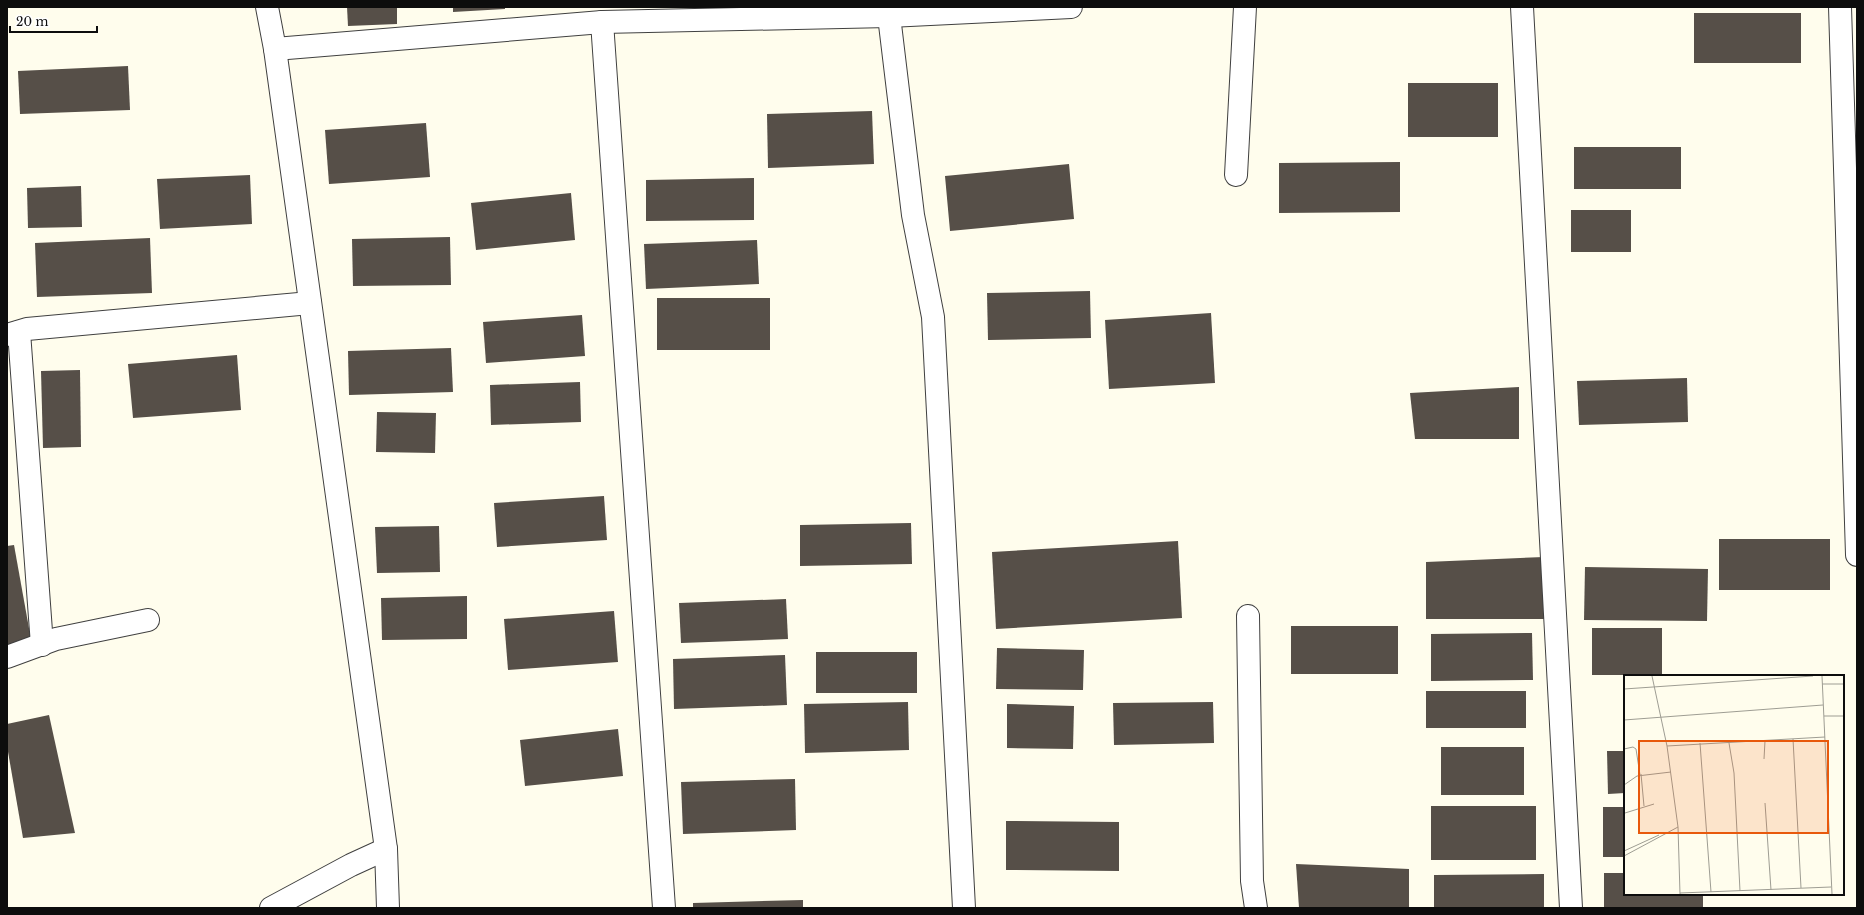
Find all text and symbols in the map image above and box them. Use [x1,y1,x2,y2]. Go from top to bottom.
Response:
scale bar [10,8,97,34]
text: 20 m [16,14,48,29]
inset map [1624,675,1844,895]

